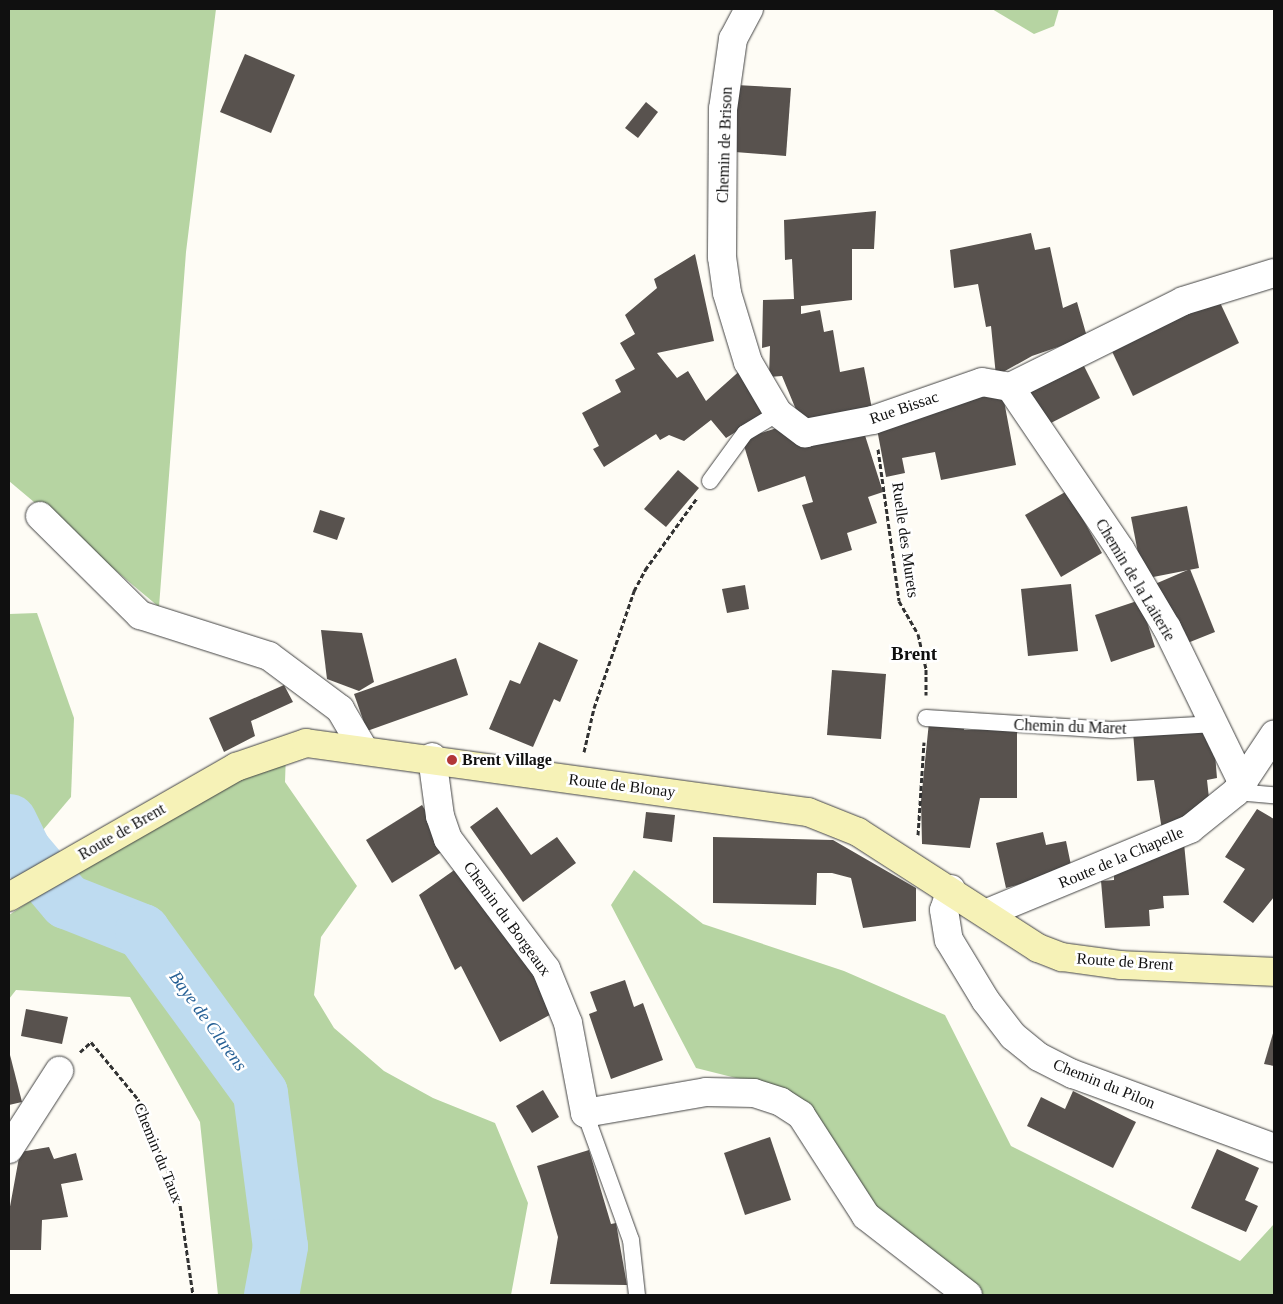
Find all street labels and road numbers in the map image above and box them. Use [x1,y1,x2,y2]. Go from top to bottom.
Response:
street label: Chemin de Brison [713,86,737,204]
street label: Rue Bissac [867,387,941,429]
street label: Ruelle des Murets [887,481,923,599]
street label: Chemin de la Laiterie [1091,515,1179,645]
street label: Chemin du Maret [1013,715,1127,739]
street label: Route de Blonay [567,770,677,802]
street label: Route de Brent [75,799,169,865]
street label: Route de la Chapelle [1056,823,1186,893]
street label: Chemin du Borgeaux [459,858,555,980]
street label: Route de Brent [1076,949,1174,975]
street label: Chemin du Pilon [1050,1055,1158,1113]
street label: Chemin du Taux [129,1100,187,1206]

